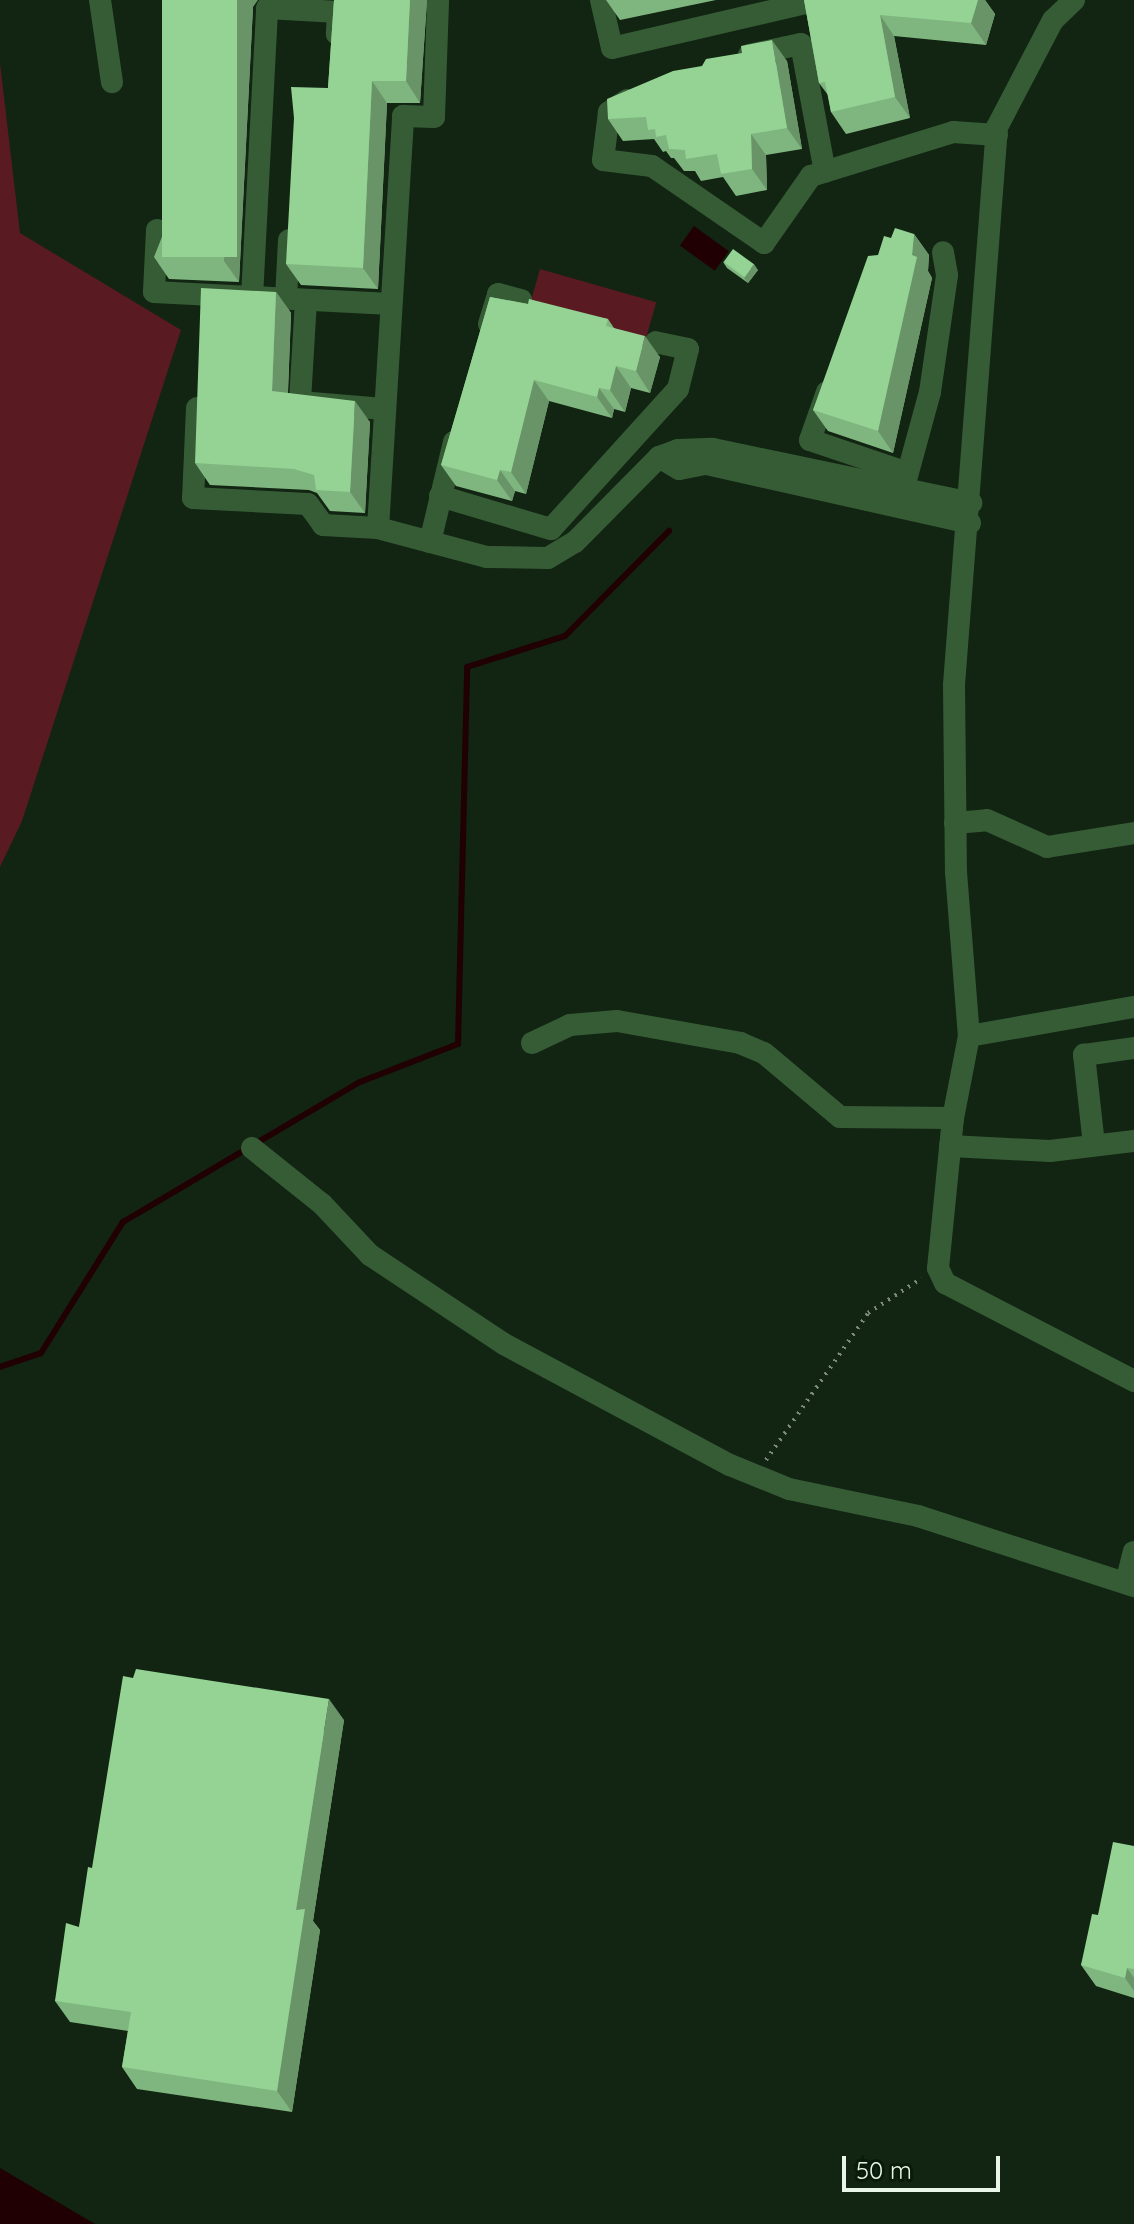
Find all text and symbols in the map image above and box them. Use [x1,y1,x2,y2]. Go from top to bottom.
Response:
scale bar [846,2140,1004,2190]
text: 50 m [856,2155,912,2185]

